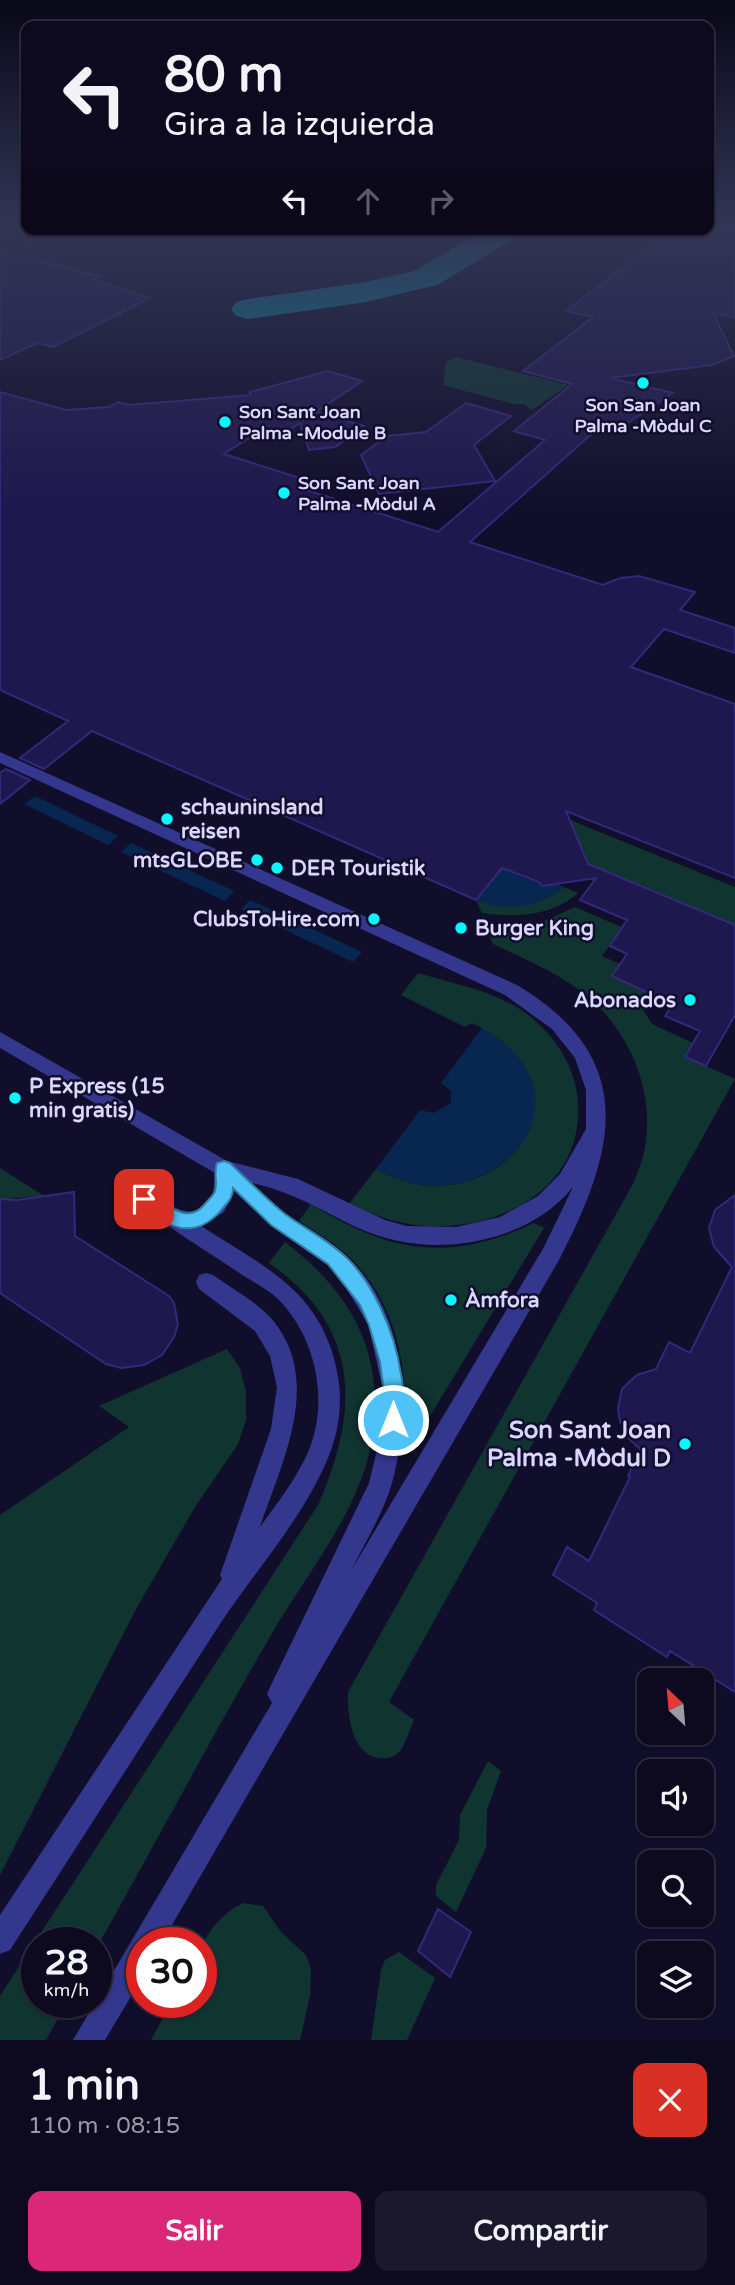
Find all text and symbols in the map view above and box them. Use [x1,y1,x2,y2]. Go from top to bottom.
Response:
text: 80 m [164,46,283,105]
icon: left [49,49,140,140]
text: Gira a la izquierda [164,106,435,144]
icon: left [276,182,314,220]
icon: ahead [349,182,387,220]
icon: right [422,182,460,220]
marker: Son San Joan Palma -Mòdul C [635,375,651,391]
place label: Son San Joan Palma -Mòdul C [575,394,712,437]
place label: Son Sant Joan Palma -Module B [239,401,386,444]
marker: Son Sant Joan Palma -Module B [217,414,233,430]
place label: Son Sant Joan Palma -Mòdul A [298,472,436,515]
marker: Son Sant Joan Palma -Mòdul A [276,485,292,501]
place label: schauninsland reisen [181,795,324,844]
marker: schauninsland reisen [159,811,175,827]
place label: mtsGLOBE [133,848,243,873]
marker: mtsGLOBE [249,852,265,868]
place label: DER Touristik [291,856,426,881]
marker: DER Touristik [269,860,285,876]
place label: ClubsToHire.com [193,907,360,932]
marker: ClubsToHire.com [366,911,382,927]
place label: Burger King [475,916,594,941]
marker: Burger King [453,920,469,936]
place label: Abonados [574,988,676,1013]
marker: Abonados [682,992,698,1008]
place label: P Express (15 min gratis) [29,1074,165,1123]
marker: P Express (15 min gratis) [7,1090,23,1106]
pin [114,1169,174,1229]
icon: arrive [125,1180,163,1218]
place label: Àmfora [465,1287,540,1313]
marker: Àmfora [443,1292,459,1308]
position arrow [356,1383,430,1457]
place label: Son Sant Joan Palma -Mòdul D [487,1416,671,1473]
marker: Son Sant Joan Palma -Mòdul D [677,1436,693,1452]
north arrow [637,1668,714,1745]
map controls [637,1668,714,2018]
button: sound [637,1759,714,1836]
button: search [637,1850,714,1927]
speed limit sign: 30 [126,1927,217,2018]
button: layers [637,1941,714,2018]
text: 28 [45,1942,88,1984]
text: km/h [44,1979,89,2001]
text: 1 min [28,2060,140,2111]
button: close [633,2063,707,2137]
text: 110 m · 08:15 [28,2112,180,2140]
button: Salir [28,2191,361,2271]
button: Compartir [375,2191,707,2271]

